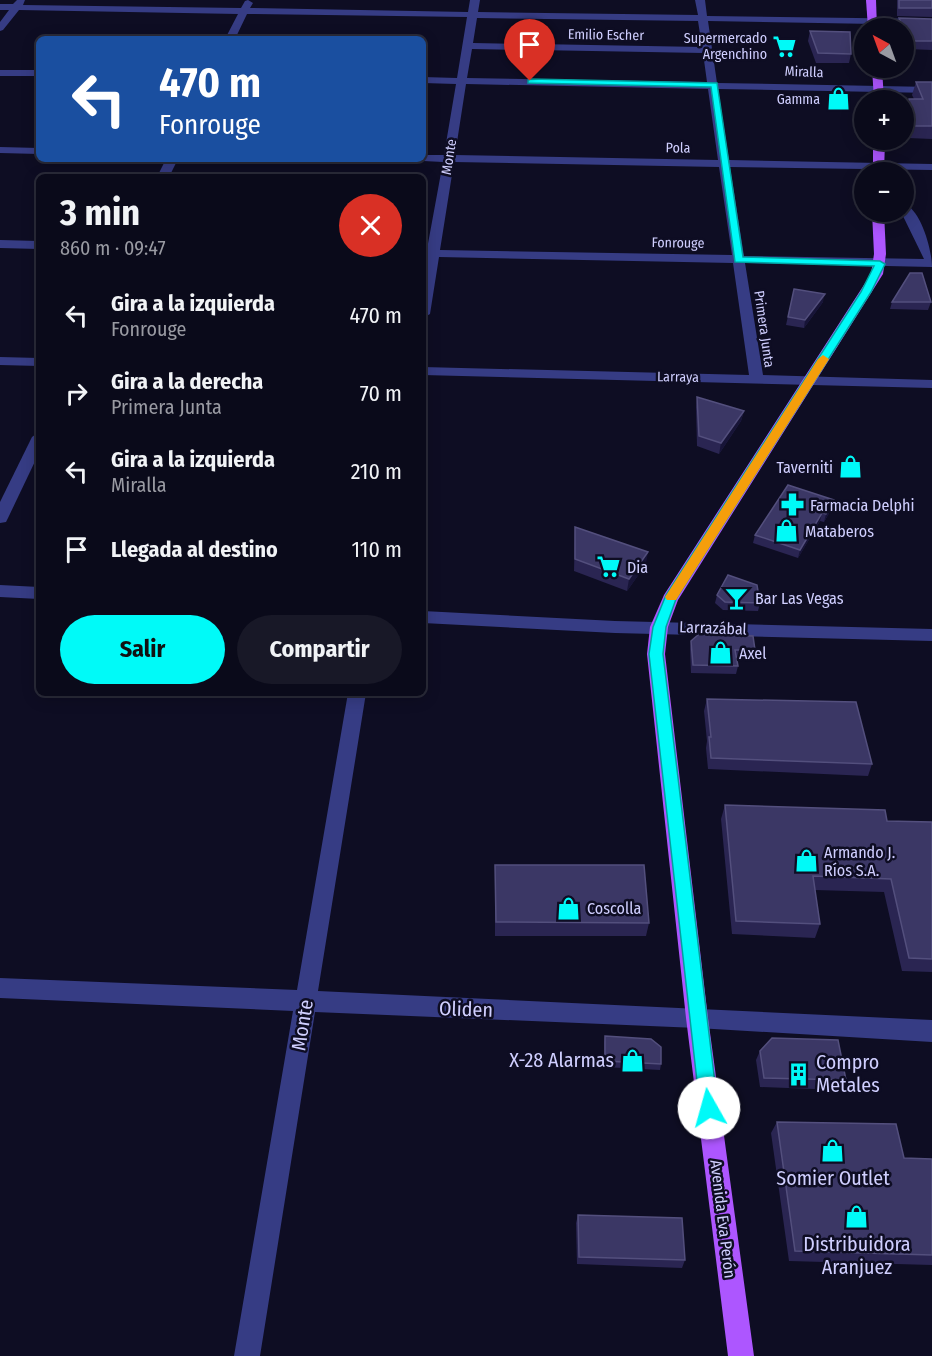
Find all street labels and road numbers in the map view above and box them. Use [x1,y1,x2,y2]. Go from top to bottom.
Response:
street label: Emilio Escher [568,26,644,44]
street label: Miralla [784,63,824,81]
street label: Monte [438,138,460,176]
street label: Pola [665,139,691,157]
street label: Fonrouge [651,234,705,252]
street label: Primera Junta [750,289,778,369]
street label: Larraya [657,368,699,386]
street label: Larrazábal [679,617,747,639]
street label: Oliden [439,996,493,1022]
street label: Monte [286,998,318,1052]
street label: Avenida Eva Perón [706,1159,740,1279]

